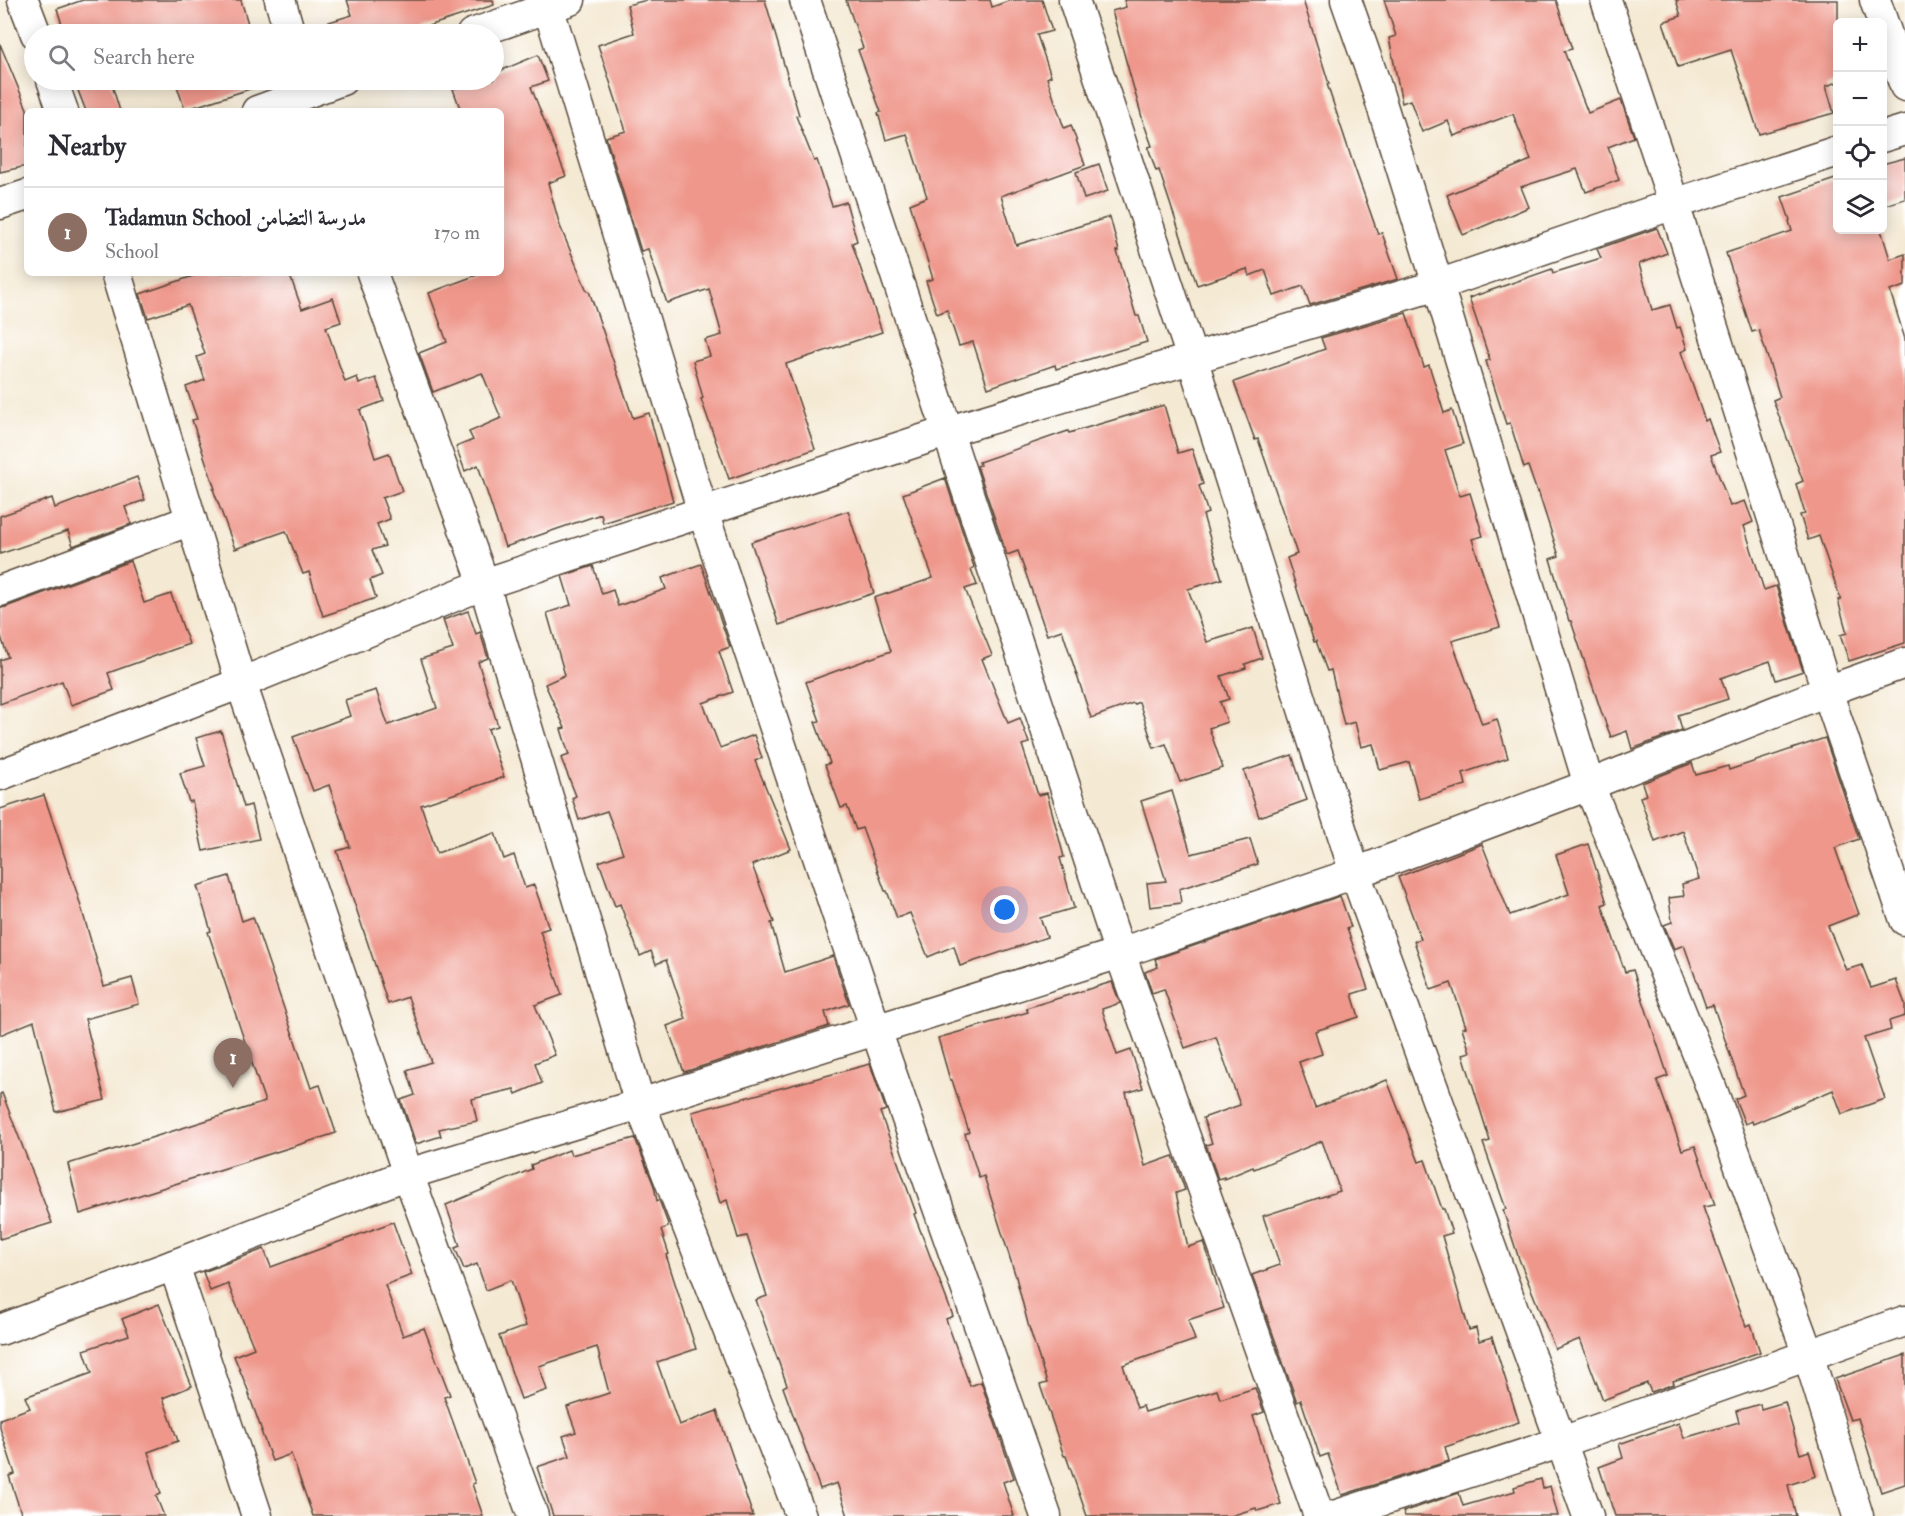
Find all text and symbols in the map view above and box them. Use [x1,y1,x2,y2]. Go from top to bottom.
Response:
map controls [1833,18,1887,234]
button: + [1833,18,1887,72]
search box [24,24,504,90]
icon: search [45,41,78,74]
text: Search here [93,43,195,71]
button: − [1833,72,1887,126]
button: locate [1833,126,1887,180]
text: Nearby [48,131,126,163]
button: layers [1833,180,1887,234]
text: Tadamun School مدرسة التضامن [105,204,366,232]
text: 1 [64,220,71,245]
text: 170 m [434,220,480,245]
text: School [105,239,159,264]
your location [990,895,1019,924]
pin: 1 [214,1038,252,1088]

